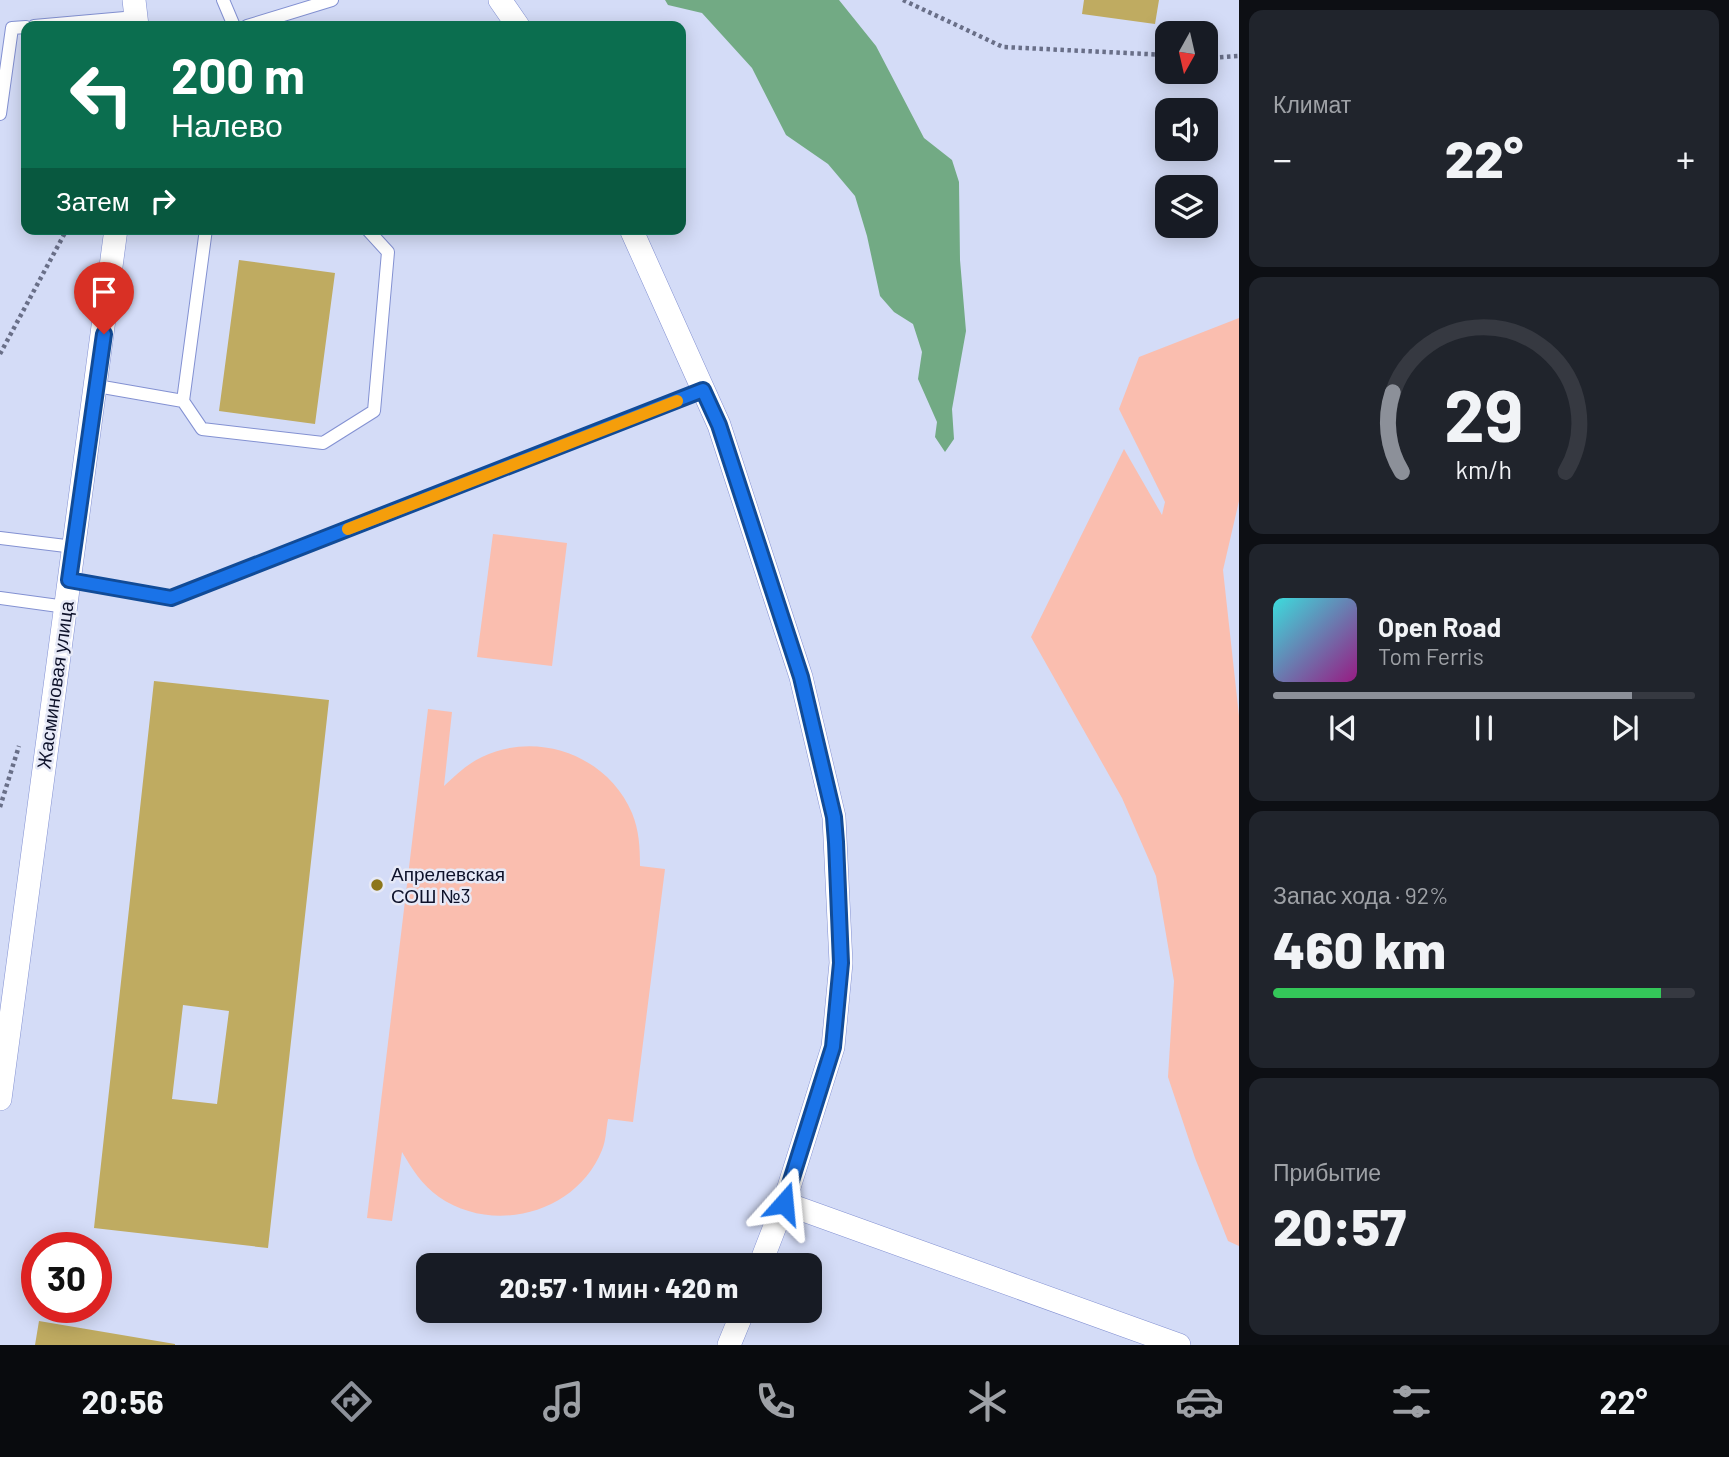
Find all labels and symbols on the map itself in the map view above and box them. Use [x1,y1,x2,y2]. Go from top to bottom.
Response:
north arrow [1155,21,1218,84]
pin [74,262,134,334]
street label: Жасминовая улица [31,599,78,770]
place label: Апрелевская СОШ №3 [391,862,505,907]
marker: Апрелевская СОШ №3 [369,877,385,893]
position arrow [747,1166,821,1240]
speed limit sign: 30 [21,1232,112,1323]

